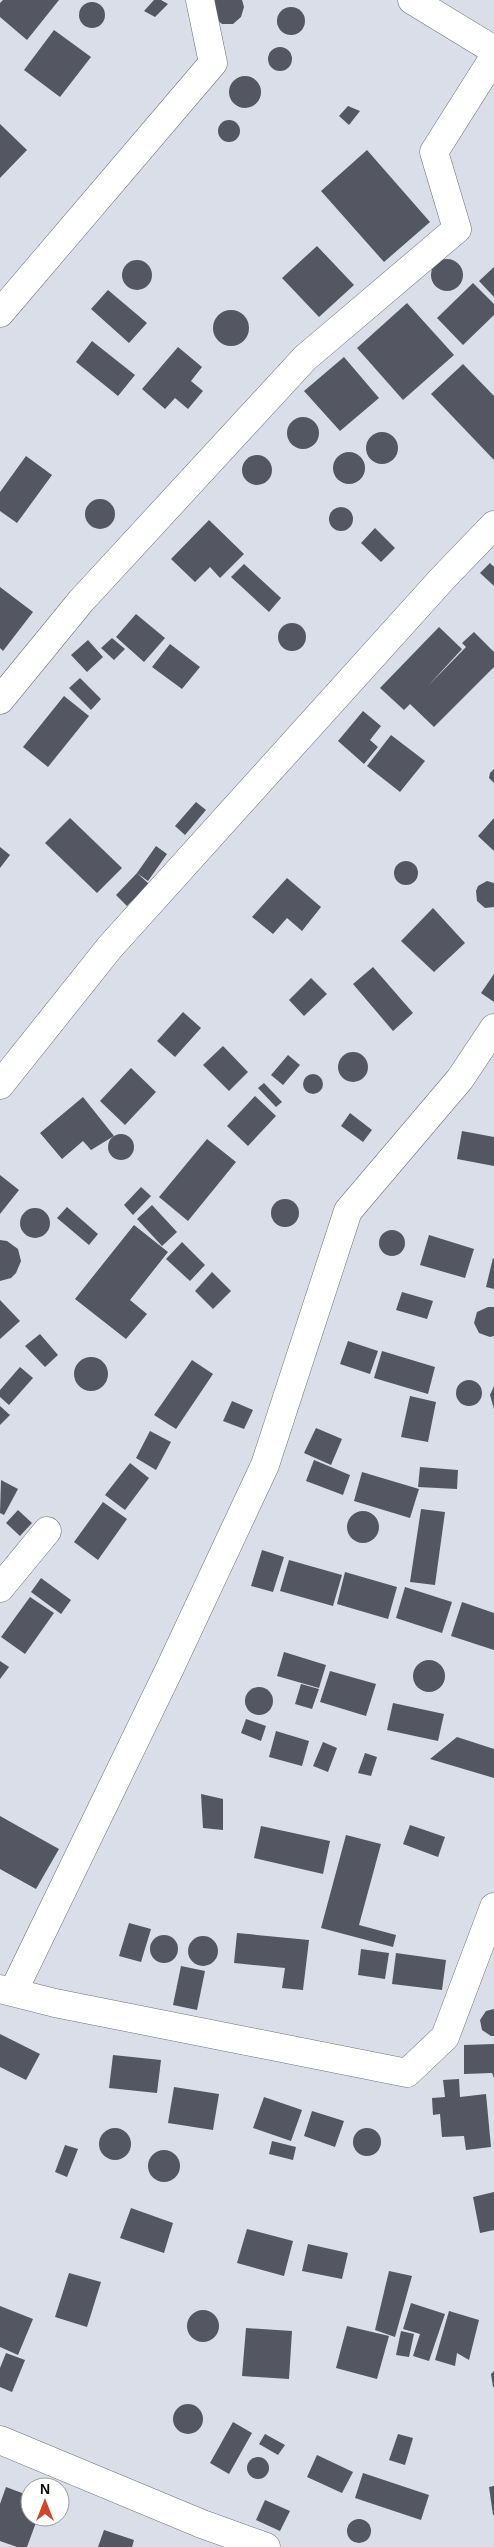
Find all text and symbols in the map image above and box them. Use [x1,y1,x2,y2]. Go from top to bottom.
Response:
north arrow [20,2477,70,2527]
text: N [40,2481,50,2497]

